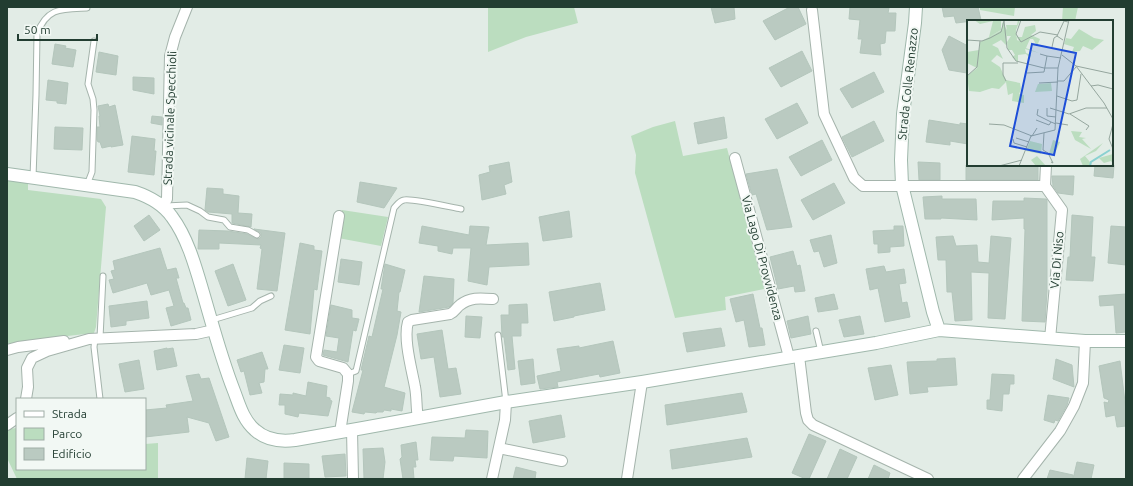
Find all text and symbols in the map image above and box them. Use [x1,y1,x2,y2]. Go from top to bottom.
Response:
scale bar [18,16,97,42]
inset map [967,20,1113,166]
text: 50 m [24,23,51,36]
street label: Strada Colle Renazzo [895,27,920,141]
street label: Strada vicinale Specchioli [161,51,178,185]
street label: Via Lago Di Provvidenza [740,194,785,322]
street label: Via Di Niso [1048,231,1065,289]
legend [16,398,146,470]
text: Strada [52,407,87,420]
text: Parco [52,427,82,440]
text: Edificio [52,447,92,460]

